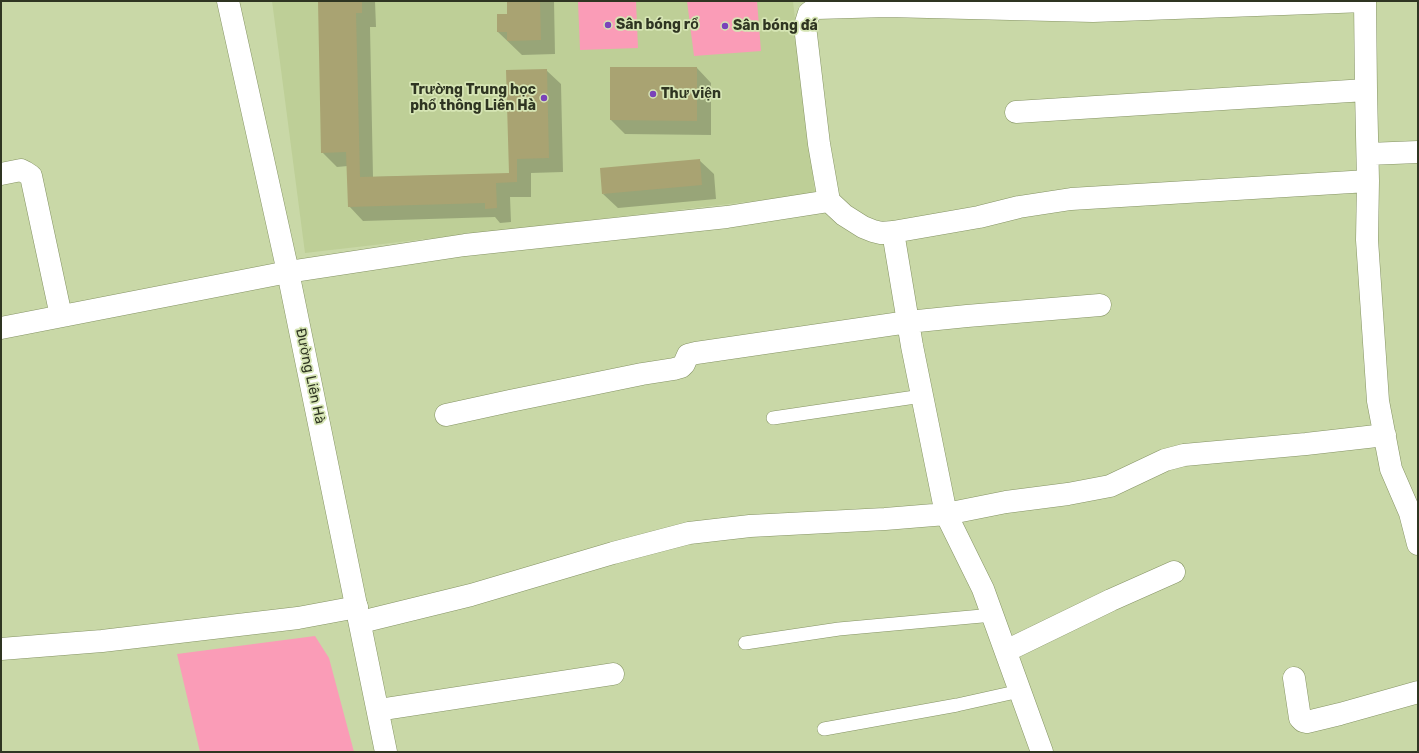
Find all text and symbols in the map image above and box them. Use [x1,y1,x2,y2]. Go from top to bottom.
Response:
place label: Sân bóng rổ [616,17,699,33]
place label: Sân bóng đá [733,18,818,34]
marker: Sân bóng rổ [603,20,613,30]
marker: Sân bóng đá [720,21,730,31]
place label: Trường Trung học phổ thông Liên Hà [410,82,536,114]
place label: Thư viện [661,86,721,102]
marker: Thư viện [648,89,658,99]
marker: Trường Trung học phổ thông Liên Hà [539,93,549,103]
street label: Đường Liên Hà [292,327,328,425]

